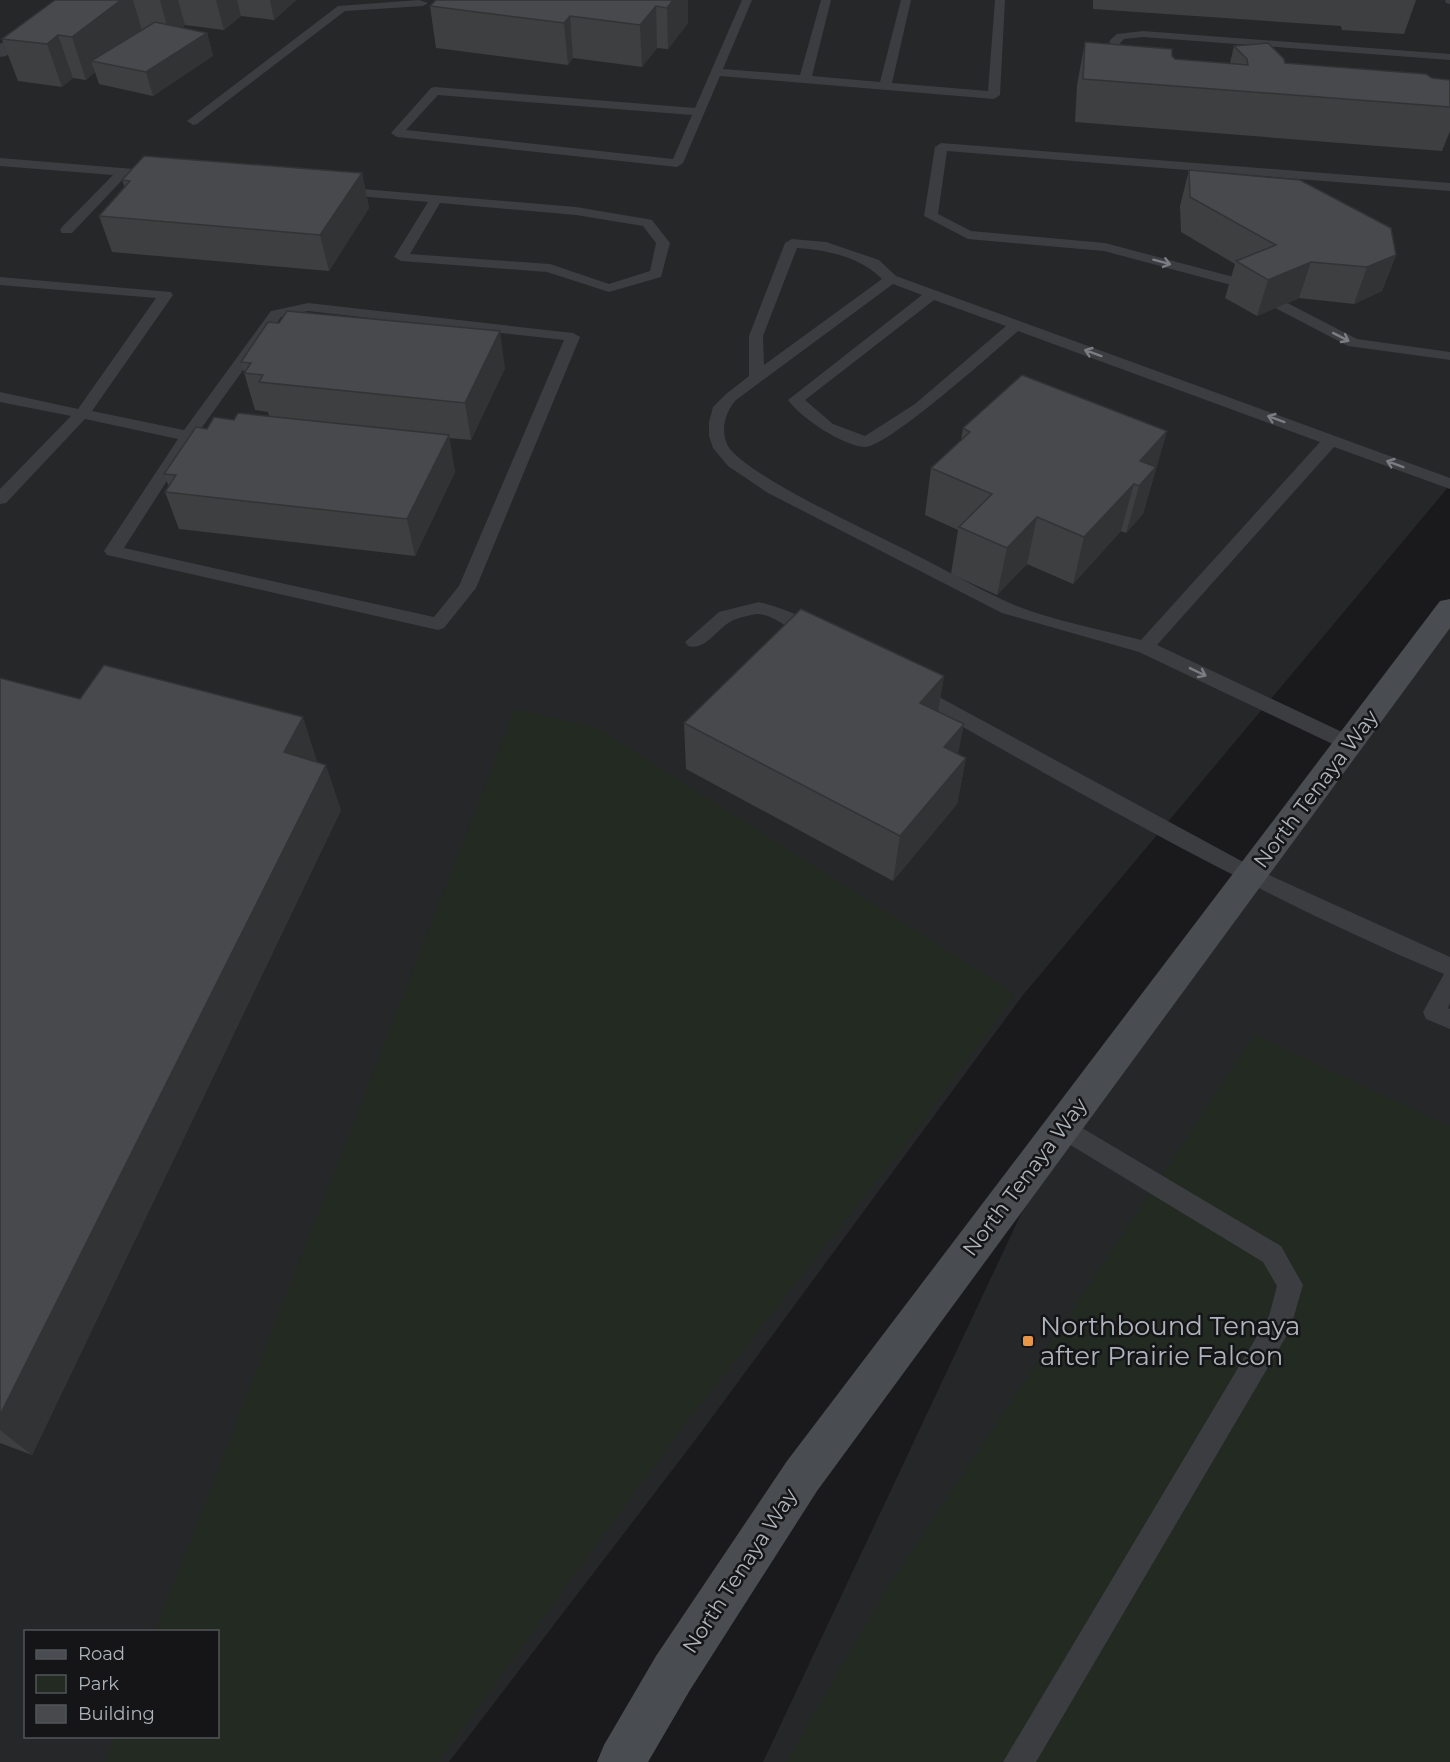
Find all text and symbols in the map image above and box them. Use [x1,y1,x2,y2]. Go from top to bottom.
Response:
one-way arrow [1152,257,1171,269]
one-way arrow [1332,331,1350,343]
one-way arrow [1084,346,1102,357]
one-way arrow [1267,413,1286,424]
one-way arrow [1386,457,1405,468]
one-way arrow [1188,666,1206,678]
street label: North Tenaya Way [1248,704,1384,873]
street label: North Tenaya Way [957,1092,1093,1261]
place label: Northbound Tenaya after Prairie Falcon [1040,1310,1300,1372]
marker: Northbound Tenaya after Prairie Falcon [1021,1334,1035,1348]
street label: North Tenaya Way [677,1483,803,1658]
legend [24,1630,219,1738]
text: Road [78,1643,125,1665]
text: Park [78,1673,119,1695]
text: Building [78,1703,155,1725]

